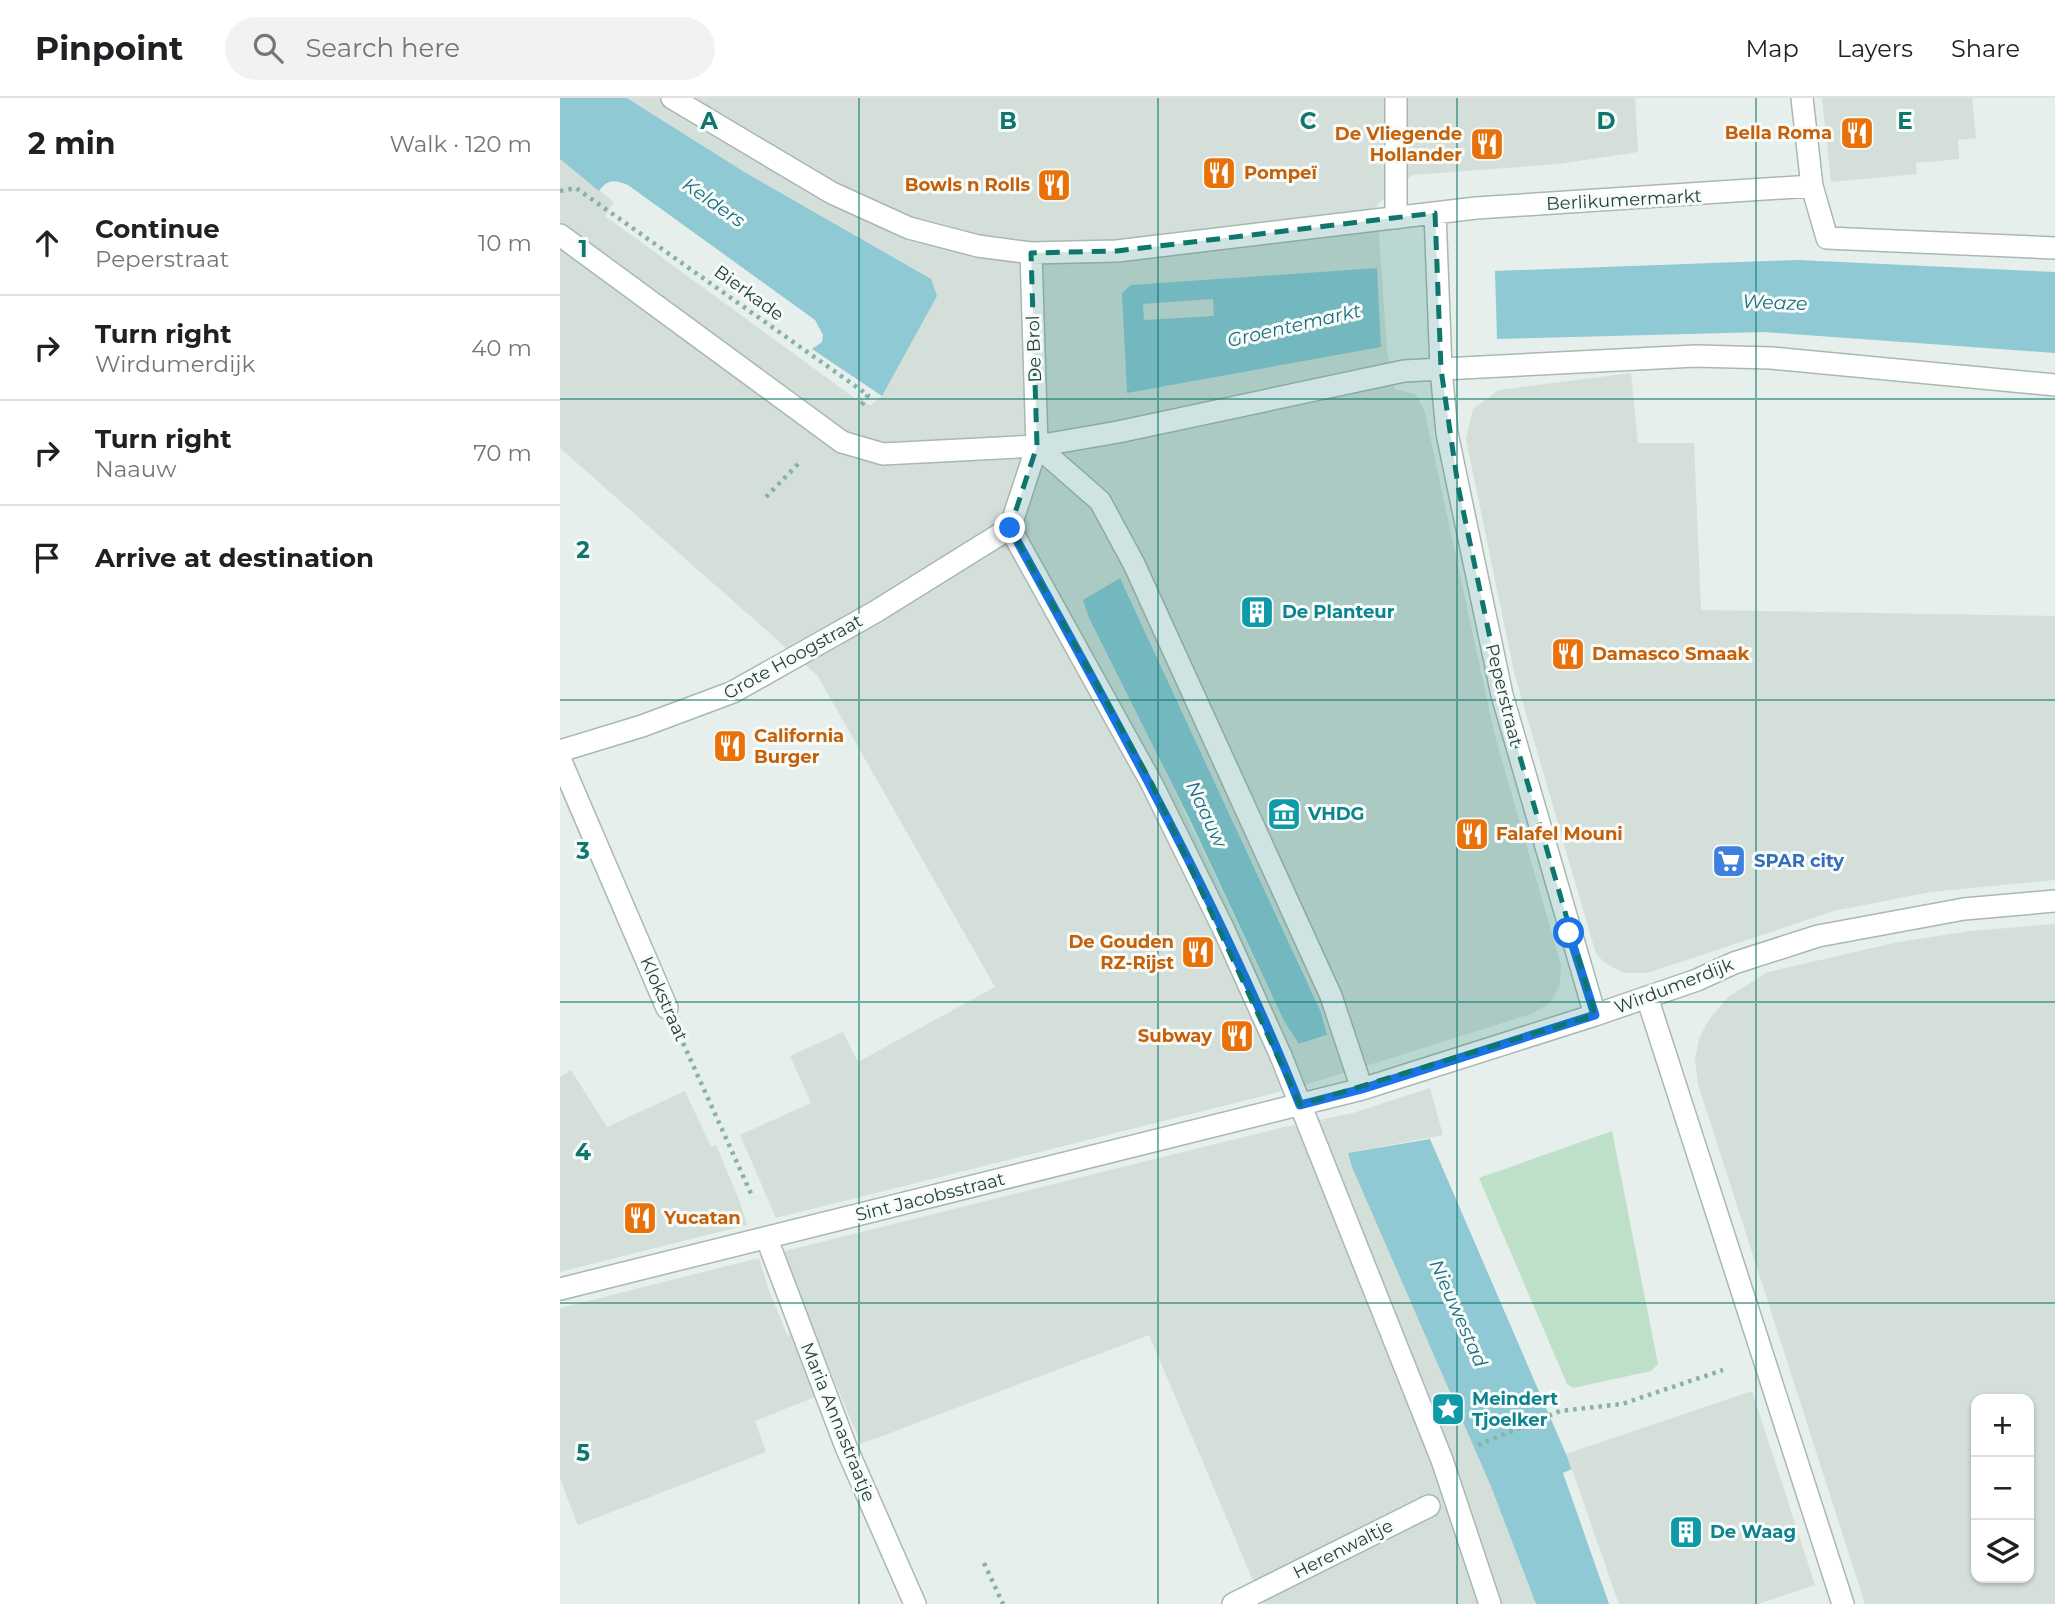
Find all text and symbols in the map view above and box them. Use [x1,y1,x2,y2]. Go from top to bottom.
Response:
search box [225,17,715,80]
text: Pinpoint [35,28,183,68]
icon: search [249,29,287,67]
text: Search here [305,32,460,64]
text: Map [1745,34,1799,63]
text: Layers [1837,34,1913,63]
text: Share [1951,34,2020,63]
text: A [699,107,718,135]
text: B [999,107,1017,135]
text: C [1300,107,1317,135]
text: D [1597,107,1616,135]
text: E [1897,107,1913,135]
restaurant icon: Bella Roma [1838,114,1876,152]
place label: Bella Roma [1725,122,1832,144]
place label: De Vliegende Hollander [1335,123,1462,166]
text: 2 min [28,125,115,162]
restaurant icon: De Vliegende Hollander [1468,125,1506,163]
text: Walk · 120 m [389,130,532,158]
restaurant icon: Pompeï [1200,154,1238,192]
place label: Pompeï [1244,162,1317,184]
restaurant icon: Bowls n Rolls [1035,166,1073,204]
water label: Kelders [678,173,749,232]
place label: Bowls n Rolls [905,174,1030,196]
street label: Berlikumermarkt [1546,185,1702,215]
text: Continue [95,213,220,245]
icon: ahead [28,224,66,262]
text: 10 m [478,229,532,257]
text: 1 [578,235,588,263]
text: Peperstraat [95,245,229,273]
street label: Bierkade [710,260,788,326]
water label: Weaze [1742,290,1808,315]
water label: Groentemarkt [1225,299,1364,352]
street label: De Brol [1022,315,1046,383]
text: Turn right [95,318,231,350]
icon: right [28,329,66,367]
text: 40 m [471,334,532,362]
text: Wirdumerdijk [95,350,255,378]
text: Turn right [95,423,231,455]
icon: right [28,434,66,472]
text: 70 m [473,439,532,467]
text: Naauw [95,455,177,483]
route end [994,512,1025,543]
text: 2 [576,536,590,564]
icon: arrive [28,539,66,577]
text: Arrive at destination [95,542,374,574]
building icon: De Planteur [1238,593,1276,631]
place label: De Planteur [1282,601,1395,623]
street label: Grote Hoogstraat [720,610,866,704]
restaurant icon: Damasco Smaak [1549,635,1587,673]
street label: Peperstraat [1481,641,1527,749]
place label: Damasco Smaak [1592,643,1749,665]
place label: California Burger [754,725,844,768]
restaurant icon: California Burger [711,727,749,765]
water label: Naauw [1181,777,1232,852]
museum icon: VHDG [1265,795,1303,833]
place label: VHDG [1307,803,1364,825]
restaurant icon: Falafel Mouni [1453,815,1491,853]
place label: Falafel Mouni [1496,823,1623,845]
text: 3 [575,837,590,865]
supermarket icon: SPAR city [1710,842,1748,880]
place label: SPAR city [1754,850,1844,872]
route start [1553,917,1584,948]
place label: De Gouden RZ-Rijst [1068,931,1174,974]
restaurant icon: De Gouden RZ-Rijst [1179,933,1217,971]
street label: Klokstraat [636,953,692,1045]
street label: Wirdumerdijk [1611,953,1737,1019]
restaurant icon: Subway [1218,1017,1256,1055]
place label: Subway [1138,1025,1212,1047]
text: 4 [575,1138,591,1166]
street label: Sint Jacobsstraat [853,1168,1007,1226]
restaurant icon: Yucatan [621,1199,659,1237]
place label: Yucatan [663,1207,741,1229]
water label: Nieuwestad [1425,1256,1493,1371]
street label: Maria Annastraatje [796,1339,880,1505]
place label: Meindert Tjoelker [1472,1388,1558,1431]
place icon: Meindert Tjoelker [1429,1390,1467,1428]
map controls [1971,1394,2034,1583]
button: + [1971,1394,2034,1457]
text: 5 [576,1439,590,1467]
button: − [1971,1457,2034,1520]
building icon: De Waag [1667,1513,1705,1551]
street label: Herenwaltje [1289,1514,1397,1584]
button: layers [1971,1520,2034,1583]
place label: De Waag [1710,1521,1796,1543]

